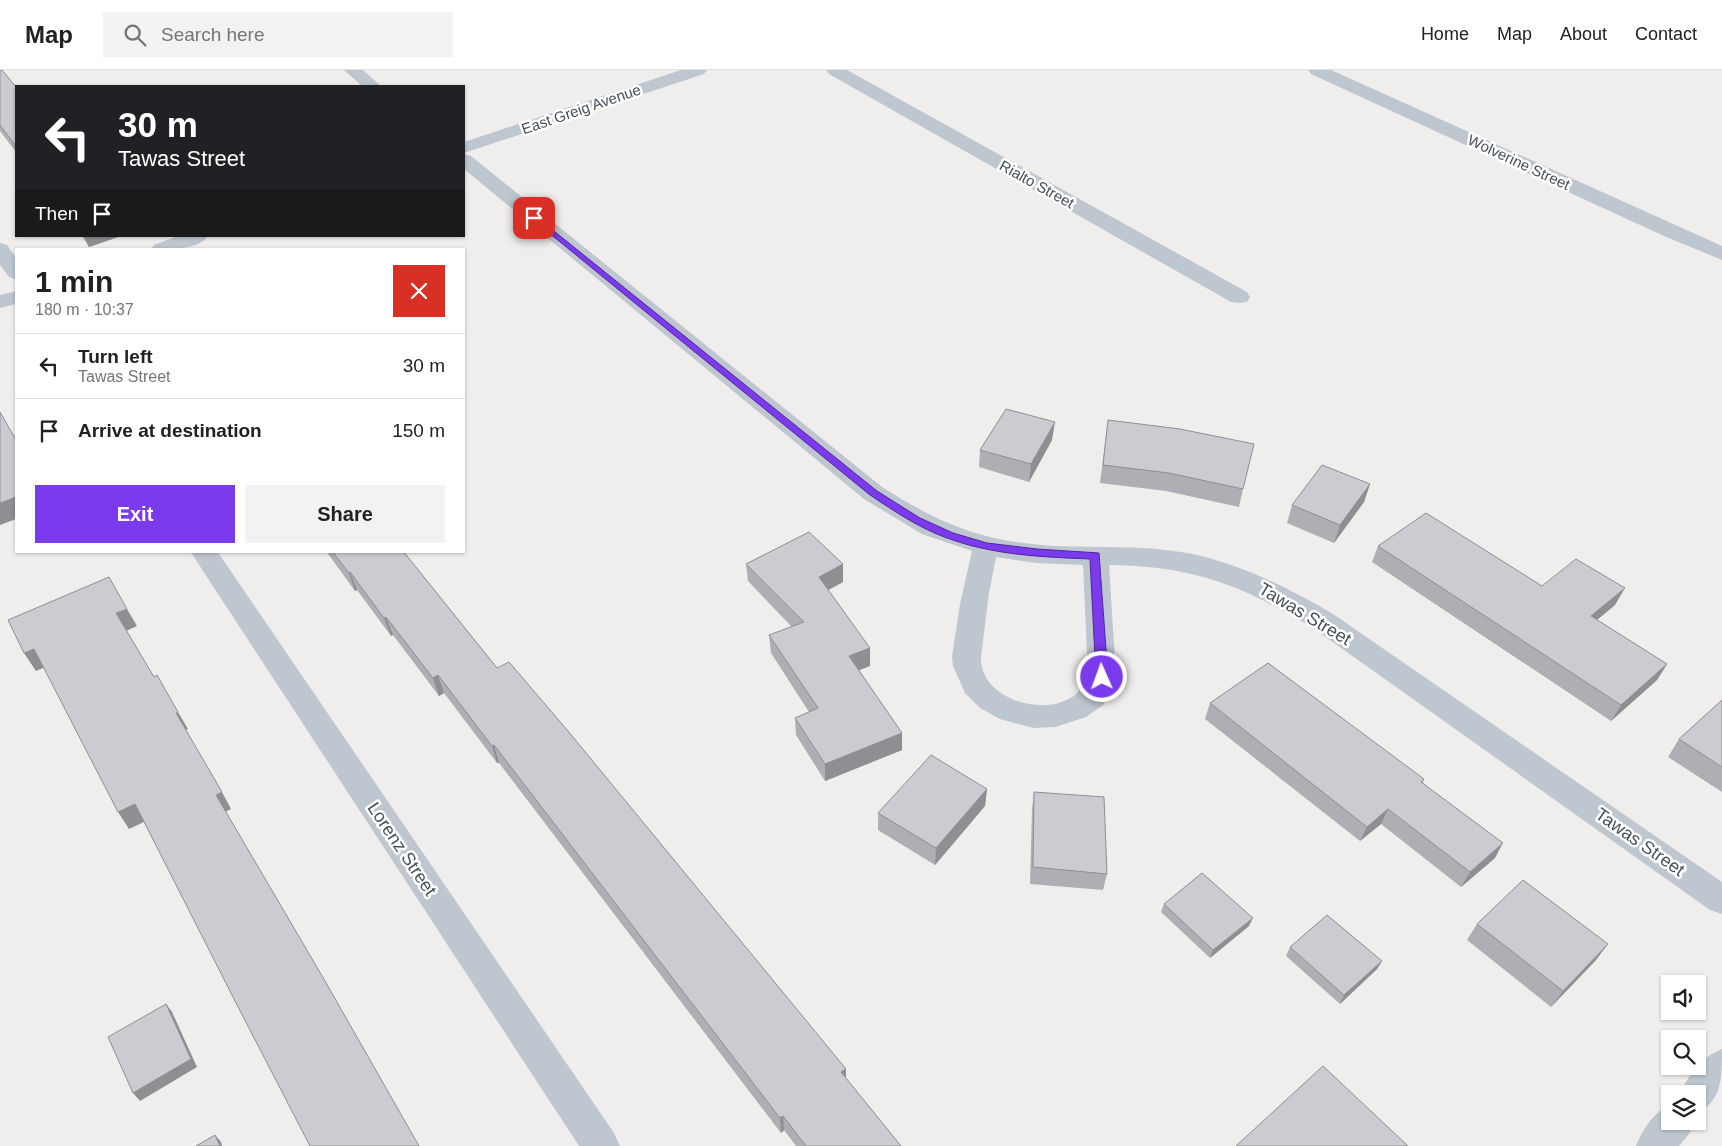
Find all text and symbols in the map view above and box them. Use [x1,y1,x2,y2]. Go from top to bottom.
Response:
search box [103,12,453,57]
text: Map [25,21,73,48]
icon: search [121,21,149,49]
text: Search here [161,24,265,45]
text: Home [1421,24,1469,44]
text: Map [1497,24,1532,44]
text: About [1560,24,1607,44]
text: Contact [1635,24,1697,44]
street label: East Greig Avenue [519,81,643,137]
icon: left [35,105,100,170]
text: 30 m [118,105,198,144]
street label: Wolverine Street [1465,131,1573,193]
text: Tawas Street [118,146,245,171]
street label: Rialto Street [997,157,1078,212]
pin [513,197,555,239]
icon: arrive [88,200,116,228]
text: Then [35,203,78,224]
icon: arrive [520,204,548,232]
text: 1 min [35,265,113,298]
button: close [393,265,445,317]
text: 180 m · 10:37 [35,301,134,318]
text: Turn left [78,346,153,367]
icon: left [35,352,63,380]
text: 30 m [403,355,445,376]
text: Tawas Street [78,368,170,385]
icon: arrive [35,417,63,445]
text: Arrive at destination [78,420,262,441]
text: 150 m [392,420,445,441]
button: Exit [35,485,235,543]
button: Share [245,485,445,543]
street label: Tawas Street [1255,579,1355,649]
position arrow [1075,650,1127,702]
street label: Lorenz Street [363,799,441,899]
street label: Tawas Street [1592,804,1688,880]
map controls [1661,975,1706,1130]
button: sound [1661,975,1706,1020]
button: search [1661,1030,1706,1075]
button: layers [1661,1085,1706,1130]

